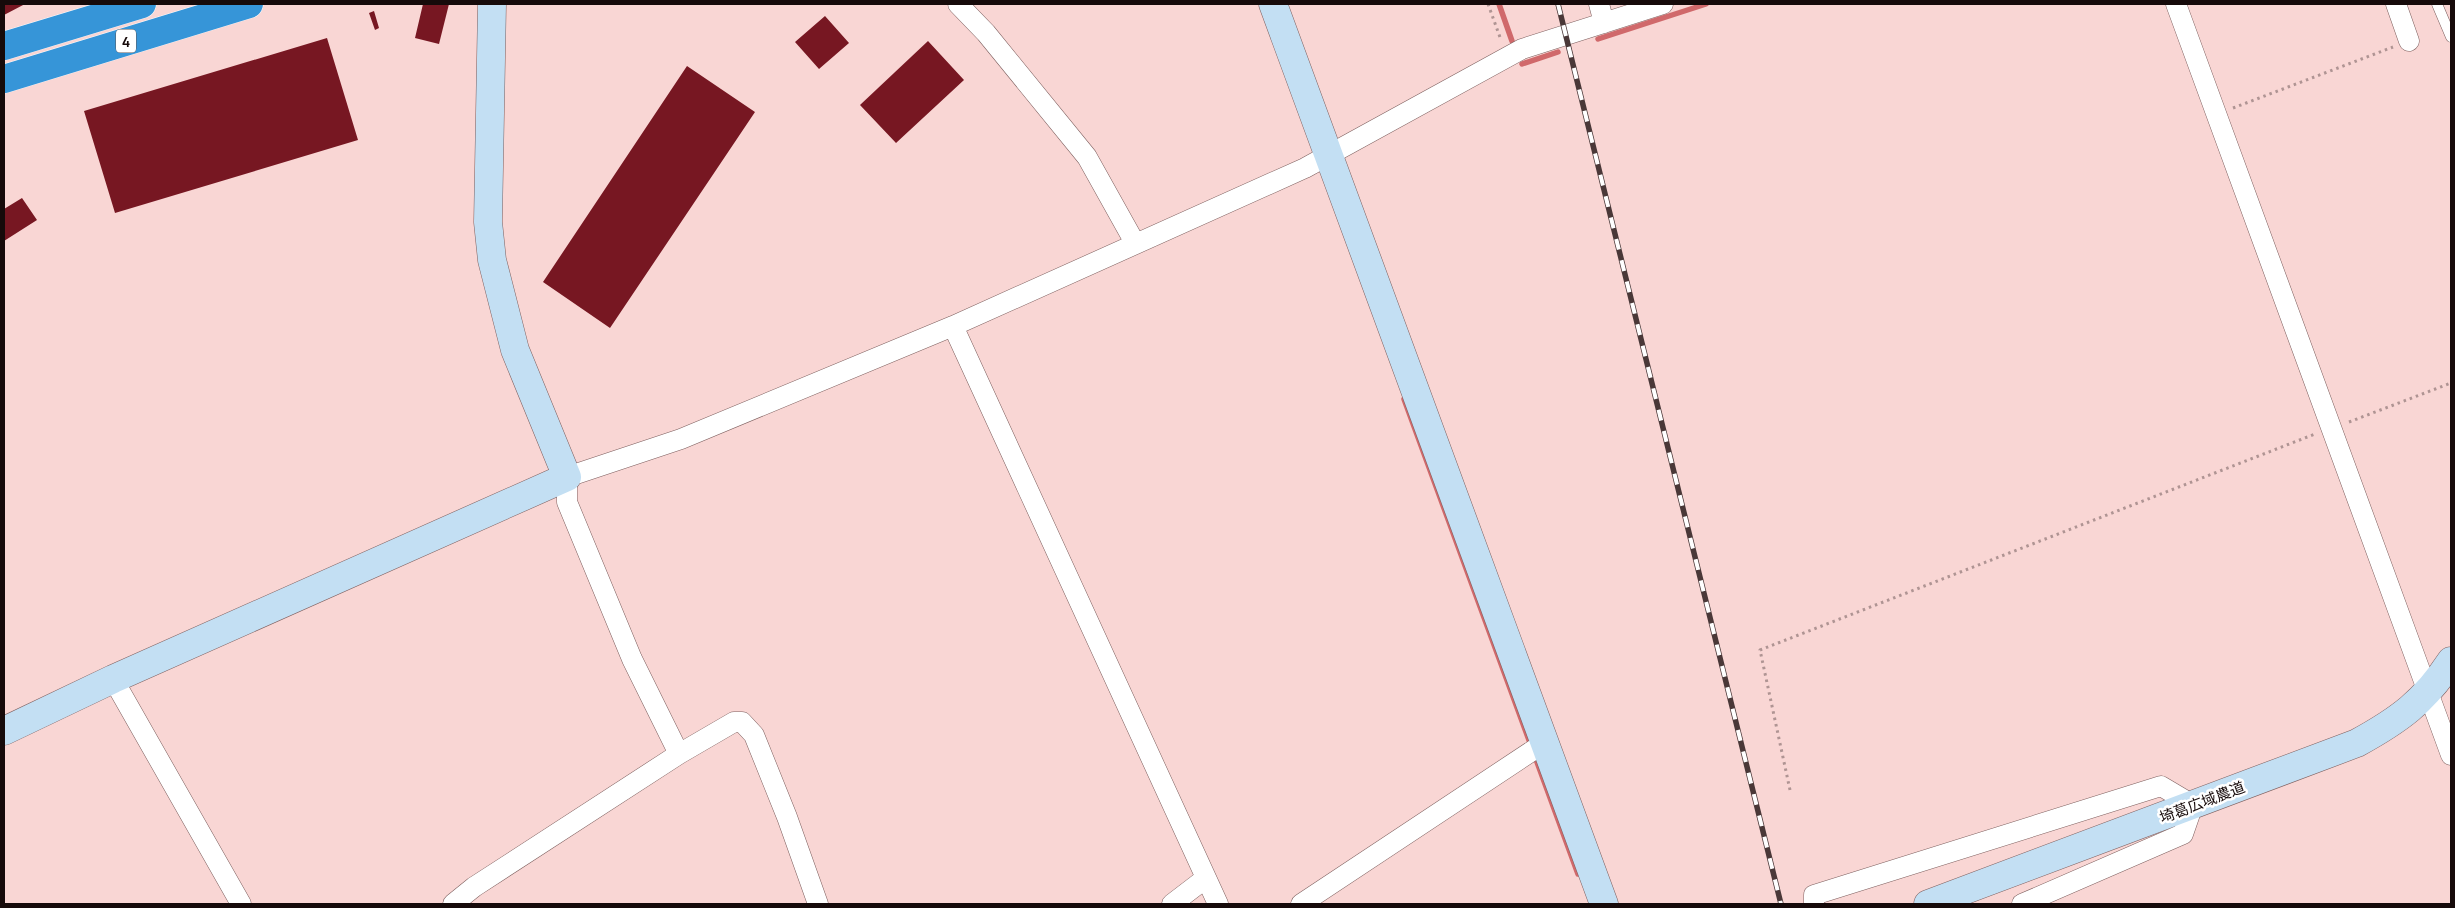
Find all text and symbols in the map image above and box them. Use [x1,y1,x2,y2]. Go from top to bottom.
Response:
road number: 4 [116,29,136,52]
street label: 埼葛広域農道 [2156,776,2248,828]

